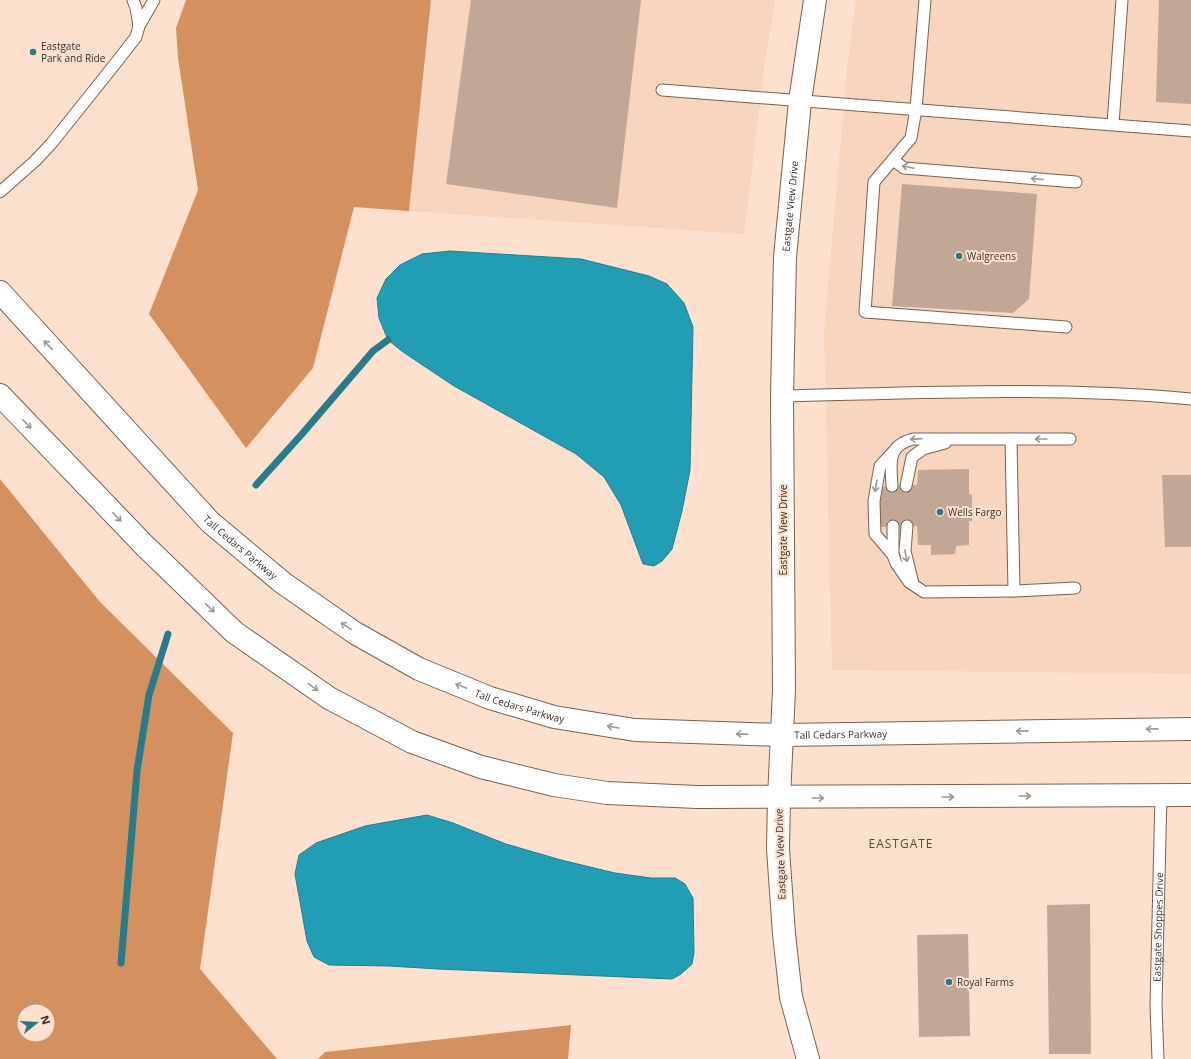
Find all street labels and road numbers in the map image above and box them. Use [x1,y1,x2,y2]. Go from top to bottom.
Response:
street label: Eastgate View Drive [779,160,801,252]
street label: Eastgate View Drive [776,484,790,576]
street label: Tall Cedars Parkway [200,512,281,583]
street label: Tall Cedars Parkway [473,686,566,726]
street label: Tall Cedars Parkway [794,726,888,742]
street label: Eastgate View Drive [771,808,789,900]
street label: Eastgate Shoppes Drive [1150,872,1166,982]

